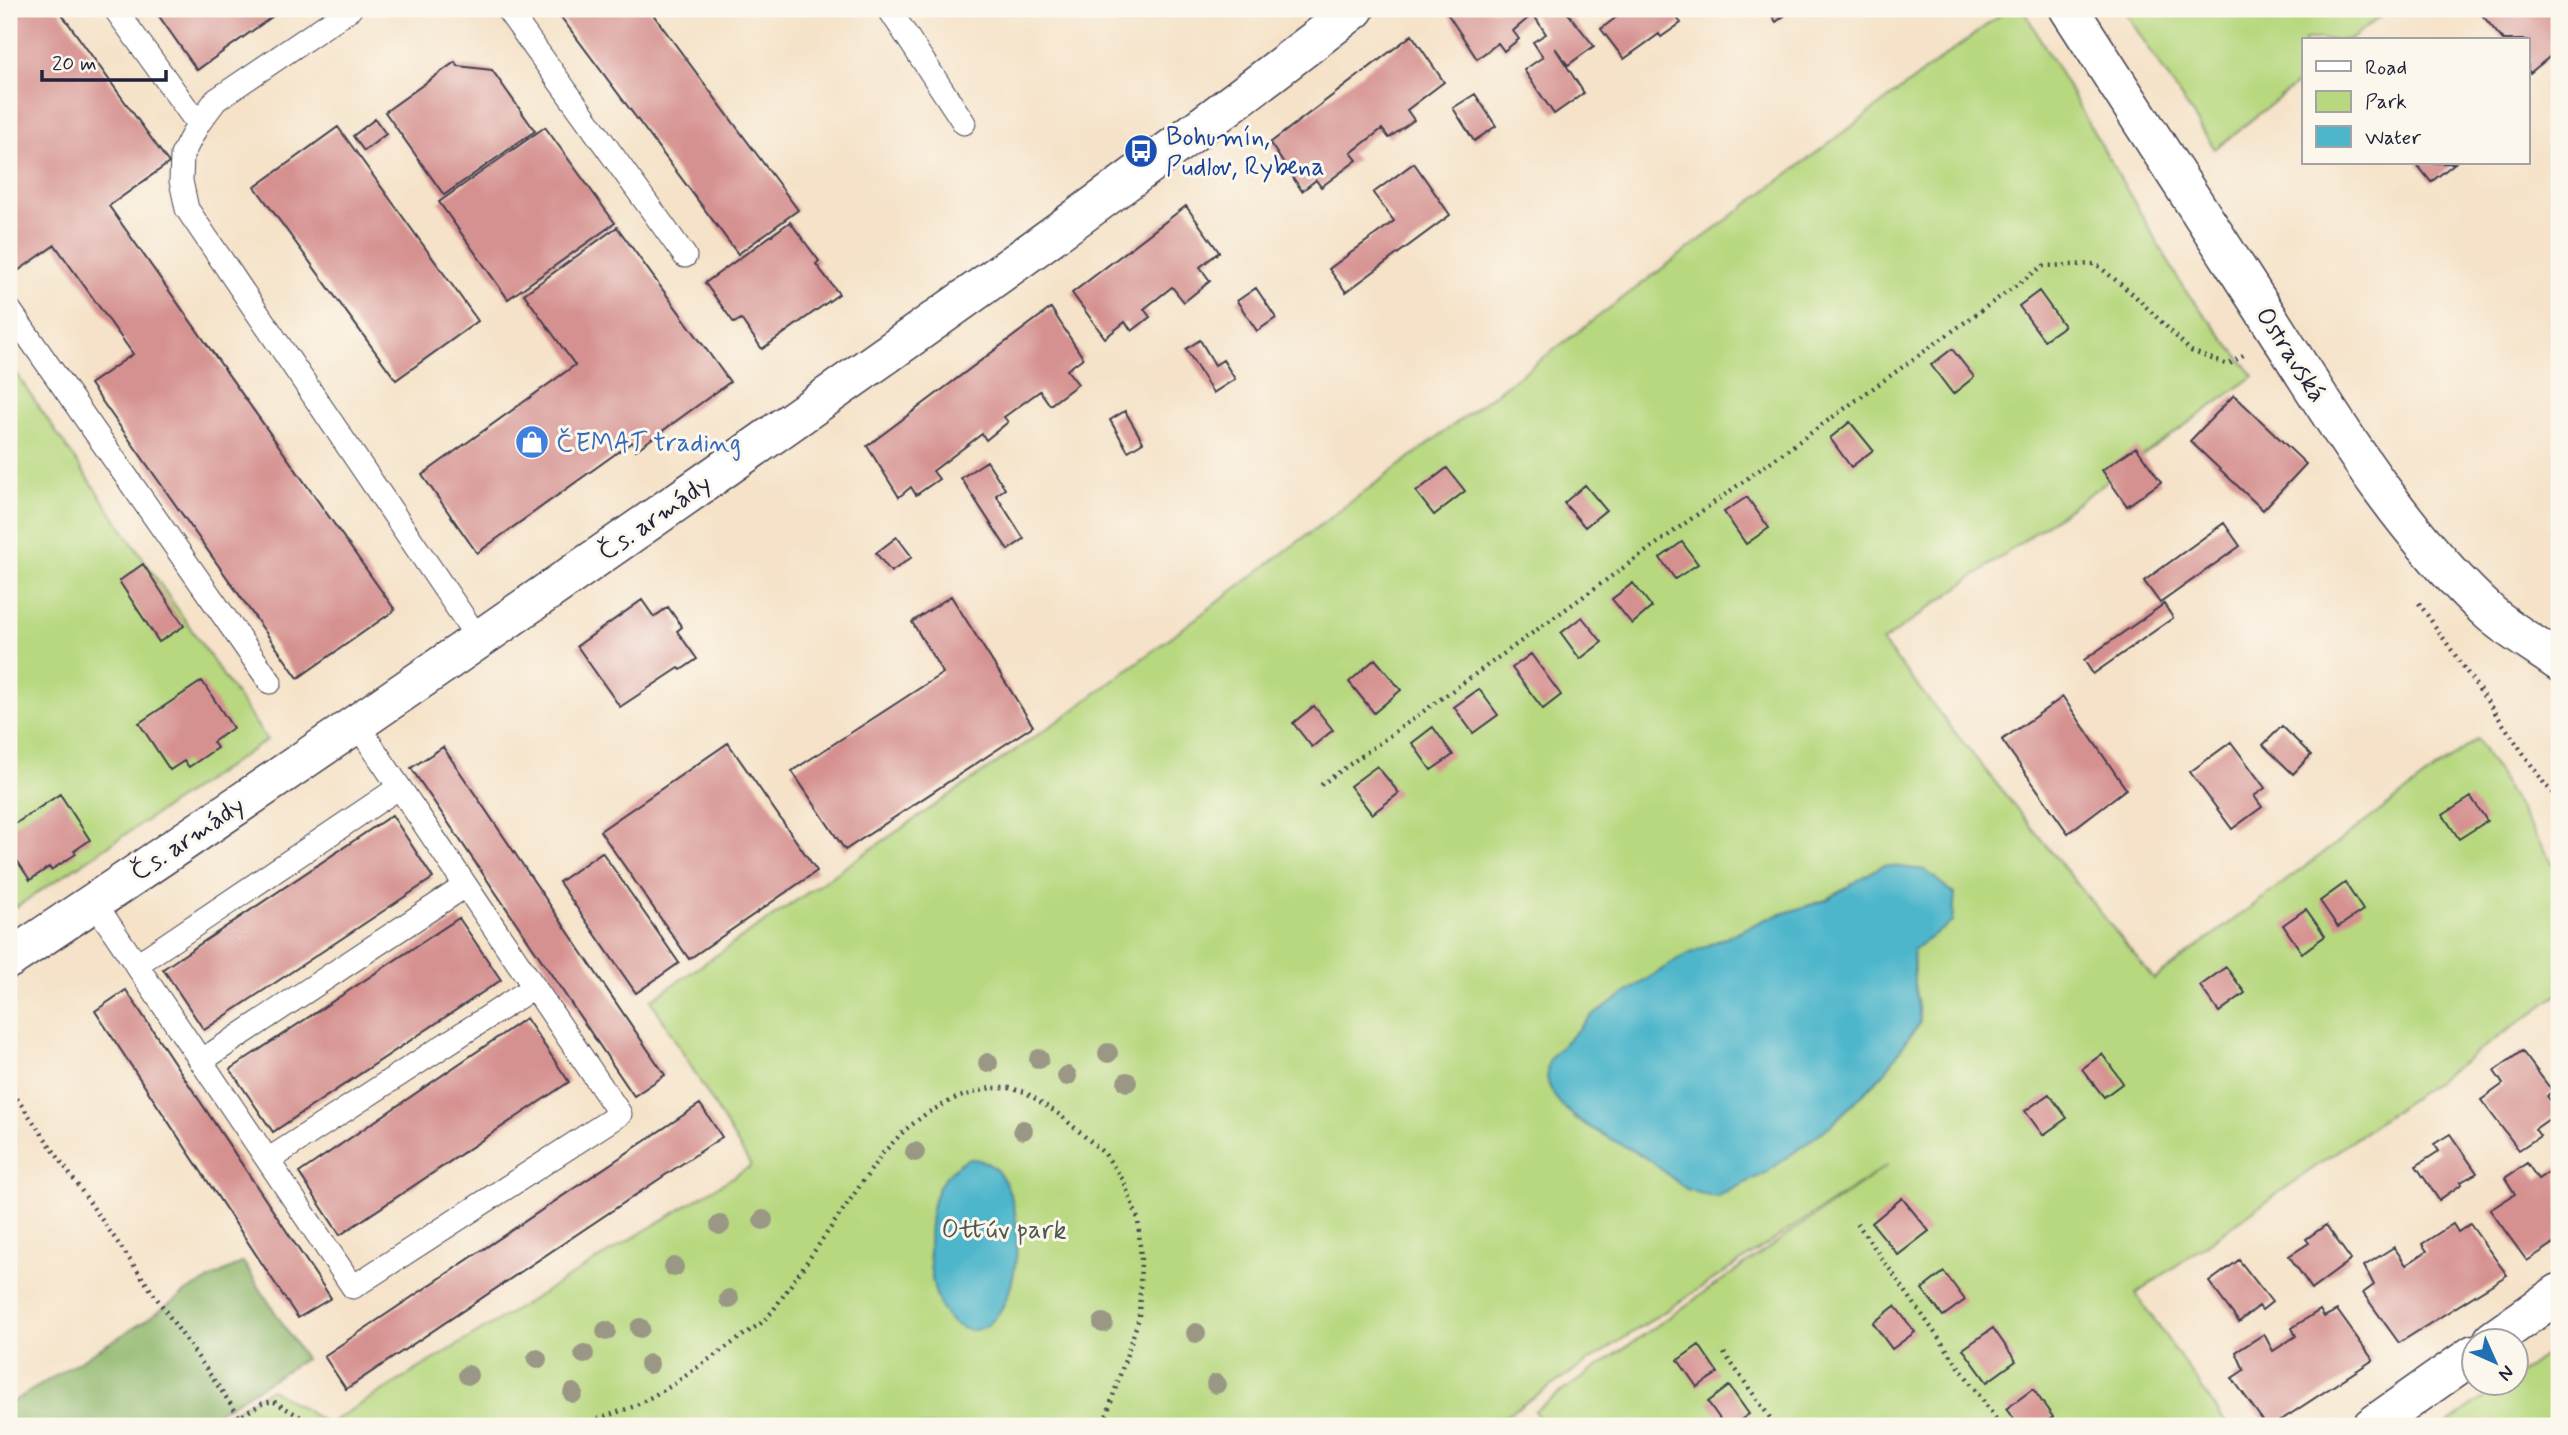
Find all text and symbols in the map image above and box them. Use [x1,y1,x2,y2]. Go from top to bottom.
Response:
scale bar [42,38,166,82]
legend [2302,38,2530,164]
text: 20 m [52,50,97,78]
text: Road [2365,54,2407,82]
text: Park [2365,88,2407,116]
place label: Bohumín, Pudlov, Rybena [1166,121,1325,185]
text: Water [2365,124,2421,152]
bus stop icon: Bohumín, Pudlov, Rybena [1122,132,1160,170]
street label: Ostravská [2247,301,2334,409]
shop icon: ČEMAT trading [513,423,551,461]
place label: ČEMAT trading [556,427,741,461]
street label: Čs. armády [592,467,718,570]
street label: Čs. armády [125,789,252,890]
park label: Ottúv park [941,1214,1067,1248]
north arrow [2460,1326,2530,1396]
text: N [2493,1360,2519,1386]

